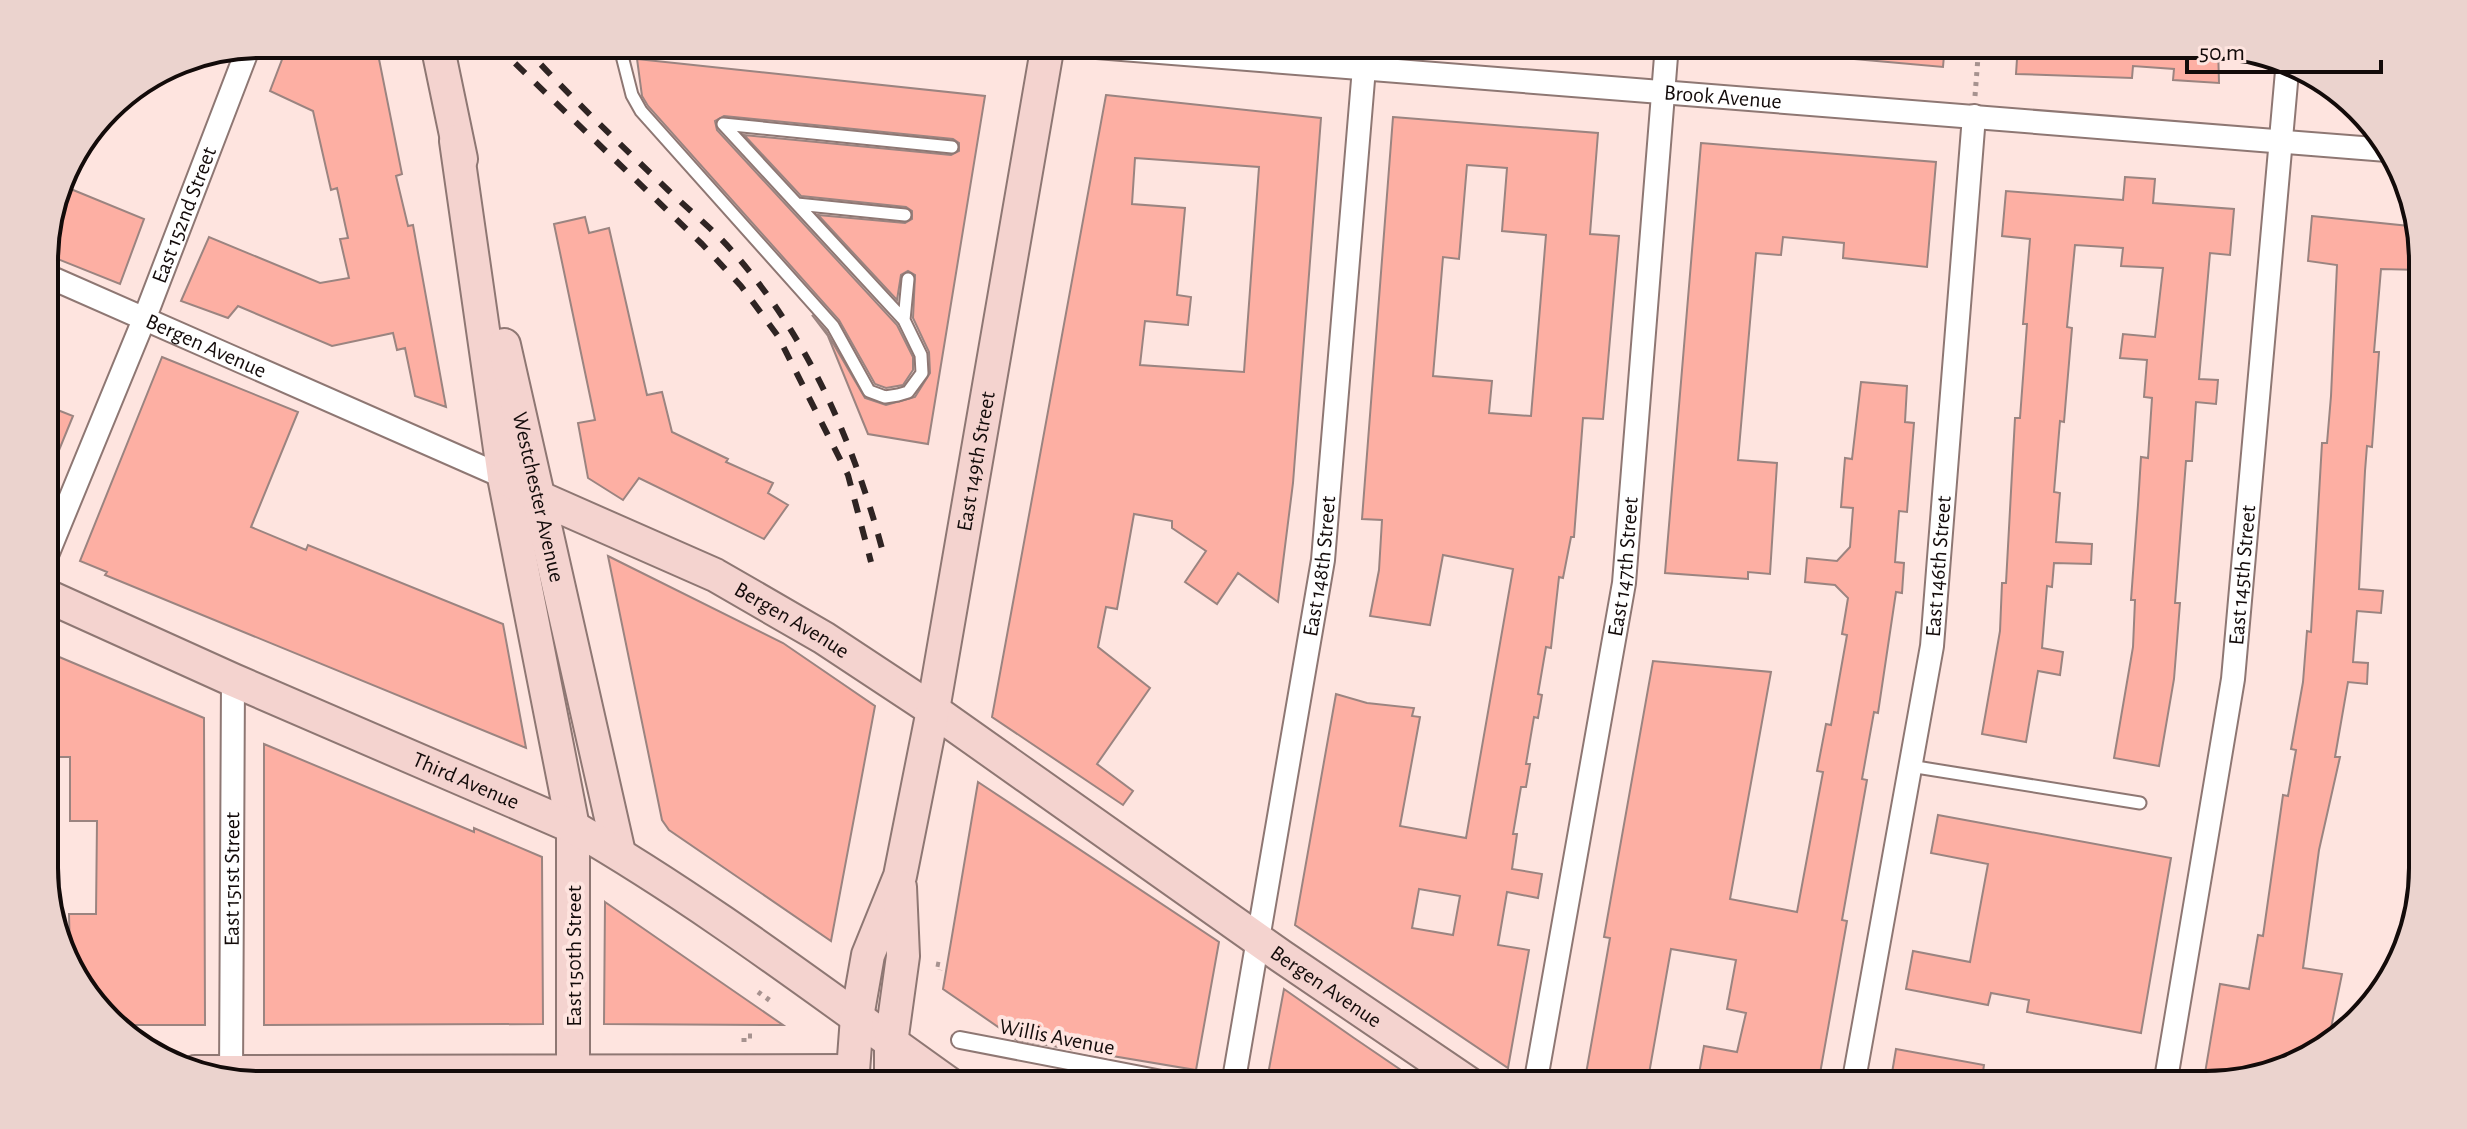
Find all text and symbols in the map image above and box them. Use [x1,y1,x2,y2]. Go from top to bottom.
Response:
scale bar [2187,24,2381,74]
text: 50 m [2199,41,2245,65]
street label: Brook Avenue [1663,81,1783,113]
street label: East 152nd Street [148,144,220,286]
street label: Bergen Avenue [143,310,270,382]
street label: East 149th Street [953,390,999,533]
street label: Westchester Avenue [509,410,568,584]
street label: East 148th Street [1299,495,1339,638]
street label: East 146th Street [1922,495,1955,638]
street label: East 147th Street [1604,496,1642,638]
street label: East 145th Street [2225,504,2259,646]
street label: Bergen Avenue [731,578,853,662]
street label: Third Avenue [409,748,522,813]
street label: East 151st Street [221,812,243,946]
street label: East 150th Street [563,885,585,1027]
street label: Bergen Avenue [1266,941,1386,1032]
street label: Willis Avenue [997,1015,1117,1059]

